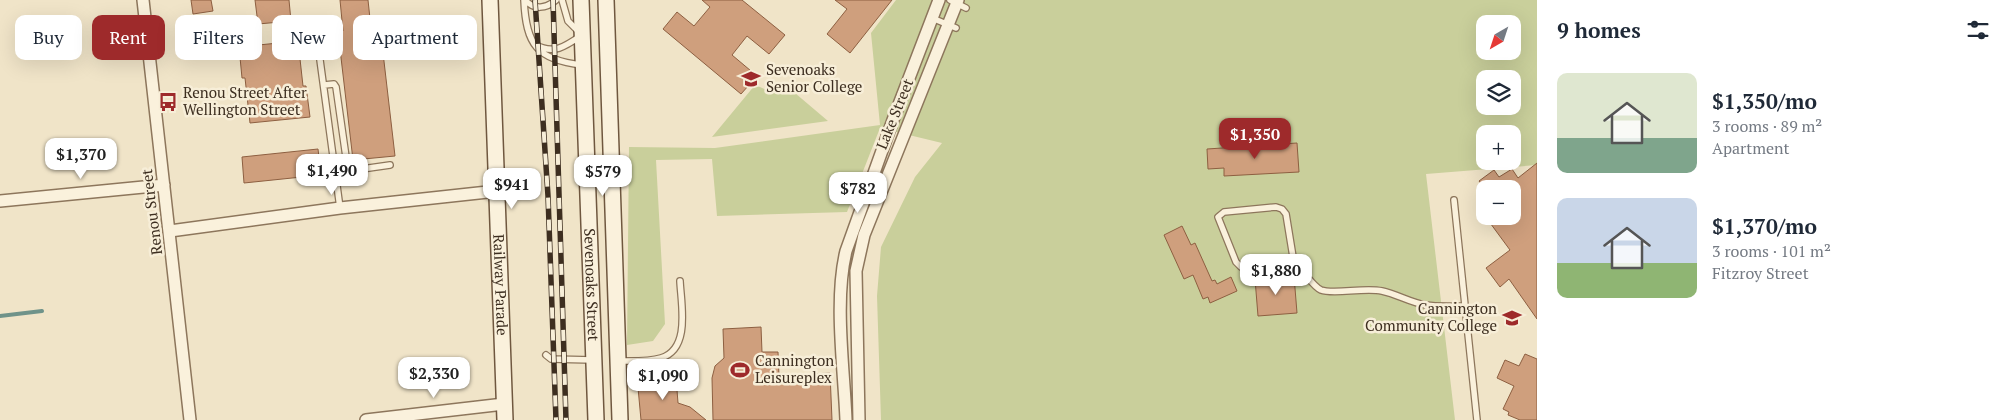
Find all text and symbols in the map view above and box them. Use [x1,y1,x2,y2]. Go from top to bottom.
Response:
chip: Buy [15,15,82,60]
chip: Rent [92,15,165,60]
chip: Filters [175,15,262,60]
chip: New [272,15,343,60]
chip: Apartment [353,15,477,60]
north arrow [1476,15,1521,60]
map controls [1476,15,1521,225]
text: 9 homes [1557,16,1641,44]
icon: filters [1964,16,1992,44]
place label: Sevenoaks Senior College [766,59,862,96]
school or university icon: Sevenoaks Senior College [740,68,762,90]
button: layers [1476,70,1521,115]
street label: Lake Street [871,75,917,152]
place label: Renou Street After Wellington Street [183,82,307,119]
text: $1,350/mo [1712,87,1817,115]
bus stop icon: Renou Street After Wellington Street [157,91,179,113]
icon: home [1597,93,1657,153]
text: 3 rooms · 89 m² [1712,115,1822,137]
pin: $1,350 [1214,118,1296,160]
text: $1,350 [1230,123,1280,145]
button: + [1476,125,1521,170]
text: Apartment [1712,137,1789,159]
pin: $1,370 [40,138,122,180]
text: $1,370 [56,143,106,165]
pin: $1,490 [291,154,373,196]
pin: $579 [573,154,633,197]
text: $1,490 [307,159,357,181]
text: $579 [585,160,621,182]
street label: Renou Street [136,168,166,256]
pin: $941 [482,168,542,210]
pin: $782 [828,172,888,214]
text: $941 [494,173,530,195]
text: $782 [840,177,876,199]
button: − [1476,180,1521,225]
text: $1,370/mo [1712,212,1817,240]
icon: home [1597,218,1657,278]
street label: Sevenoaks Street [580,228,604,342]
street label: Railway Parade [489,234,513,336]
text: 3 rooms · 101 m² [1712,240,1831,262]
pin: $1,880 [1235,254,1317,296]
text: $1,880 [1251,259,1301,281]
text: Fitzroy Street [1712,262,1809,284]
place label: Cannington Community College [1365,298,1497,335]
school or university icon: Cannington Community College [1501,307,1523,329]
place label: Cannington Leisureplex [755,350,834,387]
pin: $2,330 [393,356,475,399]
pin: $1,090 [622,358,704,401]
sports icon: Cannington Leisureplex [729,359,751,381]
text: $2,330 [409,362,459,384]
text: $1,090 [638,364,688,386]

